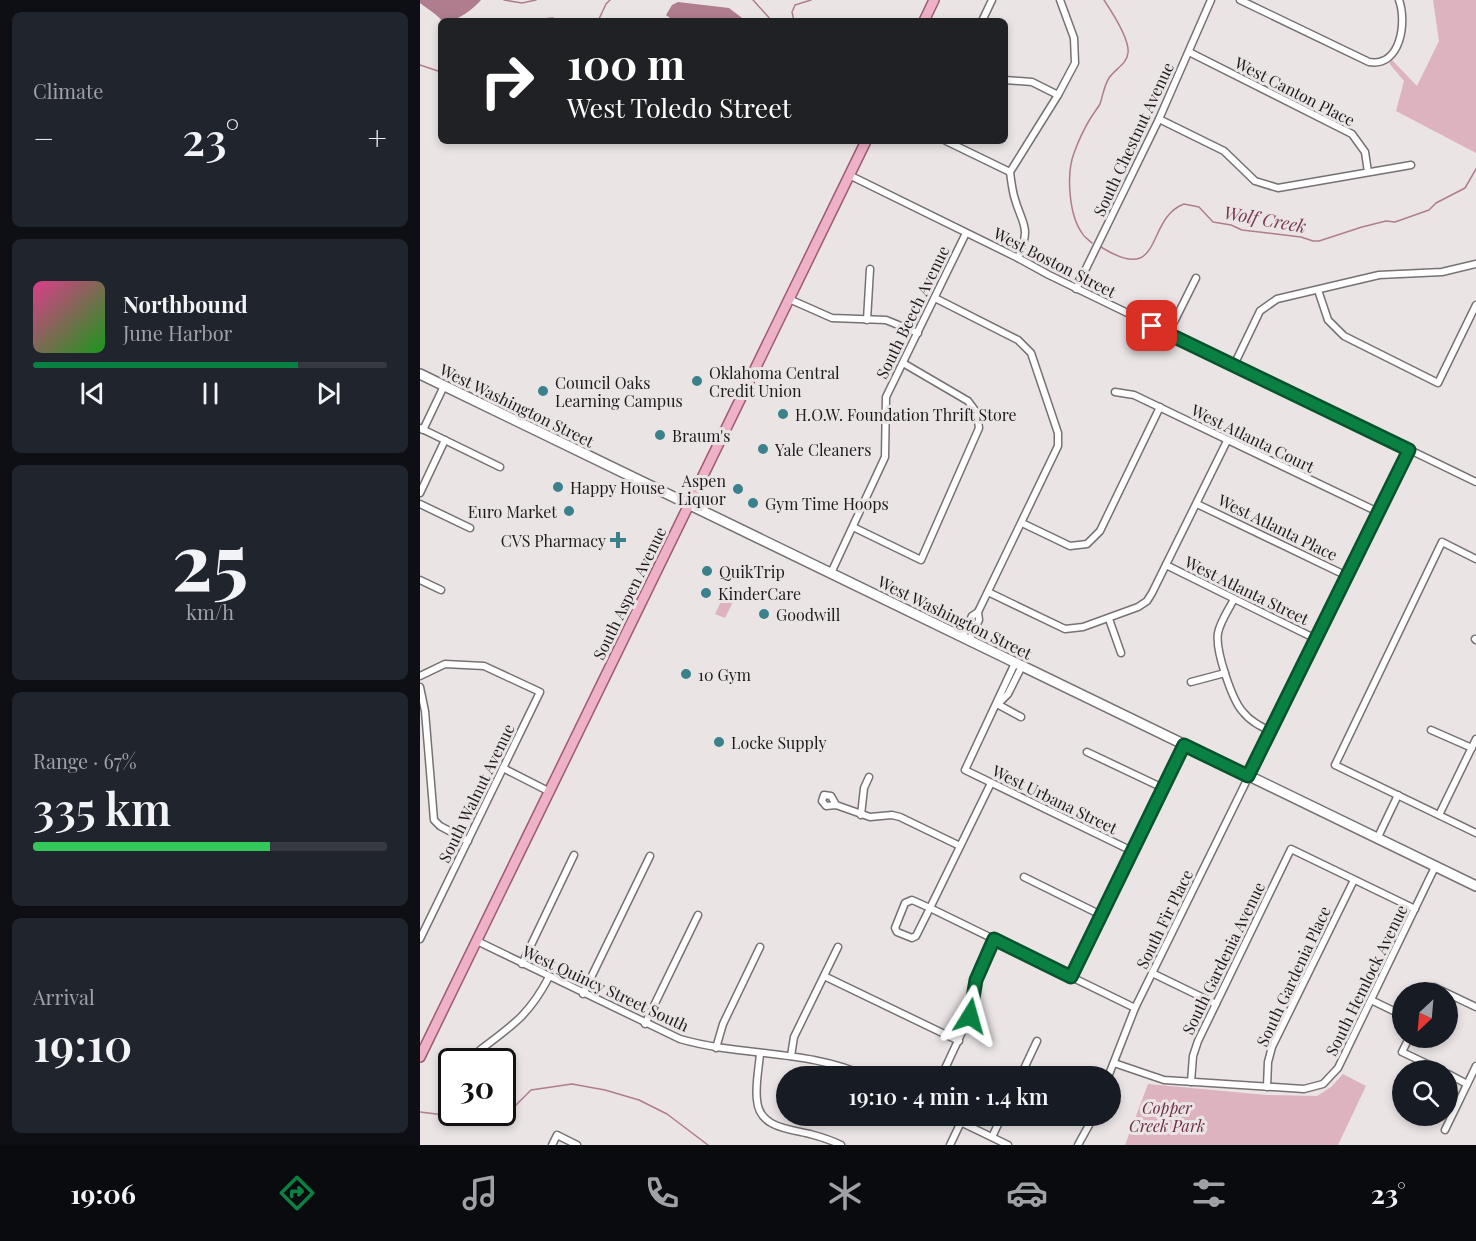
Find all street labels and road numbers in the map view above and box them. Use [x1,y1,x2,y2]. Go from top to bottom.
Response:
street label: West Canton Place [1230,51,1359,130]
street label: South Chestnut Avenue [1088,59,1178,219]
street label: West Boston Street [989,222,1120,302]
street label: South Beech Avenue [871,242,953,382]
street label: West Washington Street [435,358,598,452]
street label: West Atlanta Court [1187,399,1318,477]
street label: West Atlanta Place [1214,489,1341,565]
street label: South Aspen Avenue [588,523,670,663]
street label: West Atlanta Street [1181,550,1313,629]
street label: West Washington Street [873,570,1036,664]
street label: South Walnut Avenue [433,720,519,866]
street label: West Urbana Street [988,759,1121,839]
street label: South Fir Place [1131,866,1197,972]
street label: South Gardenia Avenue [1177,878,1269,1038]
street label: South Hemlock Avenue [1320,901,1412,1059]
street label: South Gardenia Place [1251,902,1335,1050]
street label: West Quincy Street South [519,940,693,1036]

